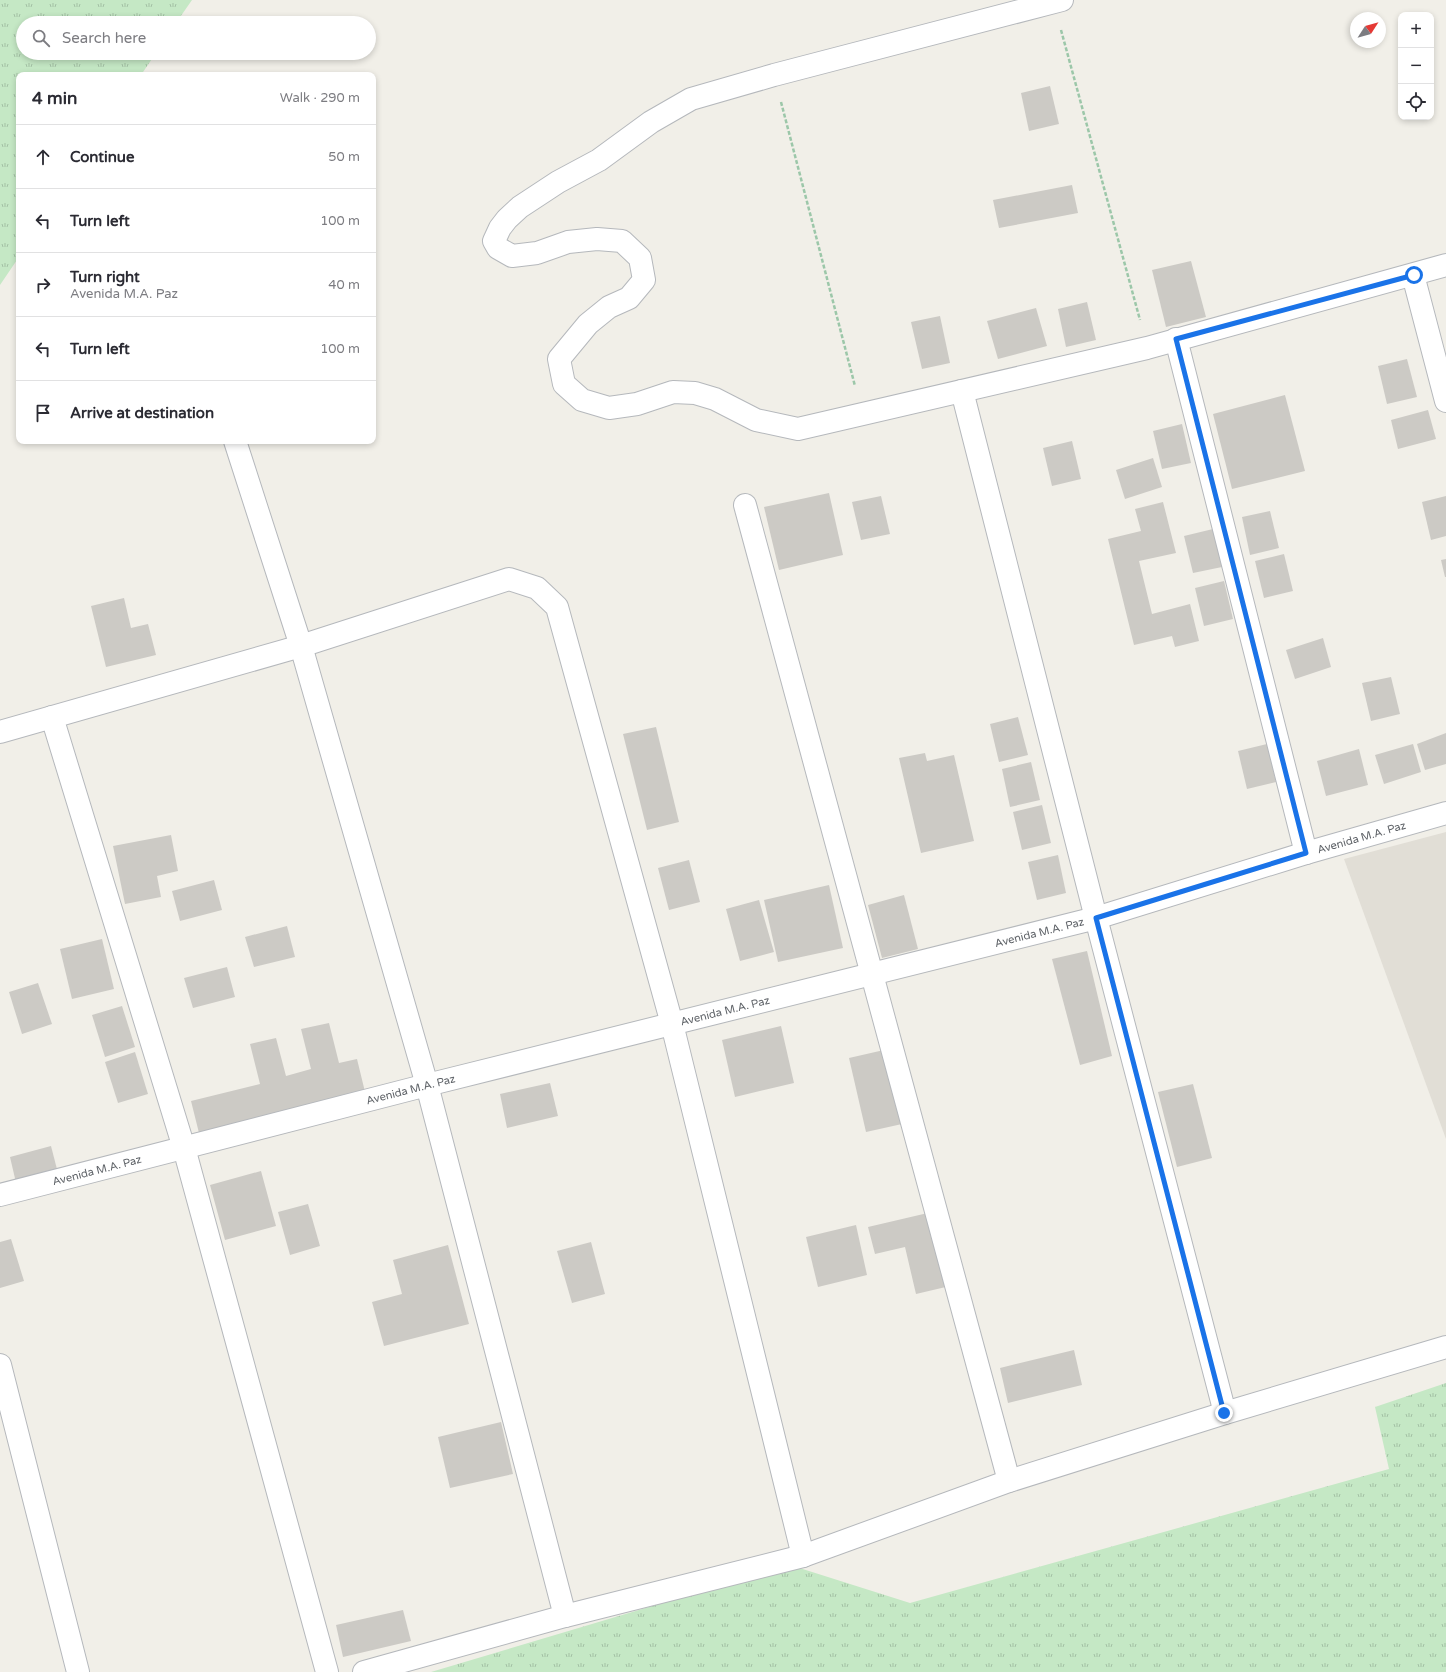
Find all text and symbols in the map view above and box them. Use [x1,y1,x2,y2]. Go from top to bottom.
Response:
north arrow [1350,12,1386,48]
map controls [1398,12,1434,120]
button: + [1398,12,1434,48]
search box [16,16,376,60]
icon: search [30,27,52,49]
text: Search here [62,29,146,47]
button: − [1398,48,1434,84]
button: locate [1398,84,1434,120]
text: 4 min [32,88,77,109]
text: Walk · 290 m [280,90,360,106]
icon: ahead [32,146,54,168]
text: Continue [70,148,134,166]
text: 50 m [328,149,360,165]
icon: left [32,210,54,232]
text: Turn left [70,212,130,230]
text: 100 m [320,213,360,229]
route start [1405,266,1423,284]
text: Turn right [70,268,140,286]
icon: right [32,274,54,296]
text: 40 m [328,277,360,293]
text: Avenida M.A. Paz [70,286,178,302]
icon: left [32,338,54,360]
text: Turn left [70,340,130,358]
text: 100 m [320,341,360,357]
icon: arrive [32,402,54,424]
text: Arrive at destination [70,404,214,422]
street label: Avenida M.A. Paz [1316,819,1408,856]
street label: Avenida M.A. Paz [993,915,1086,950]
street label: Avenida M.A. Paz [679,994,772,1029]
street label: Avenida M.A. Paz [365,1072,457,1107]
street label: Avenida M.A. Paz [51,1153,143,1188]
route end [1215,1404,1233,1422]

